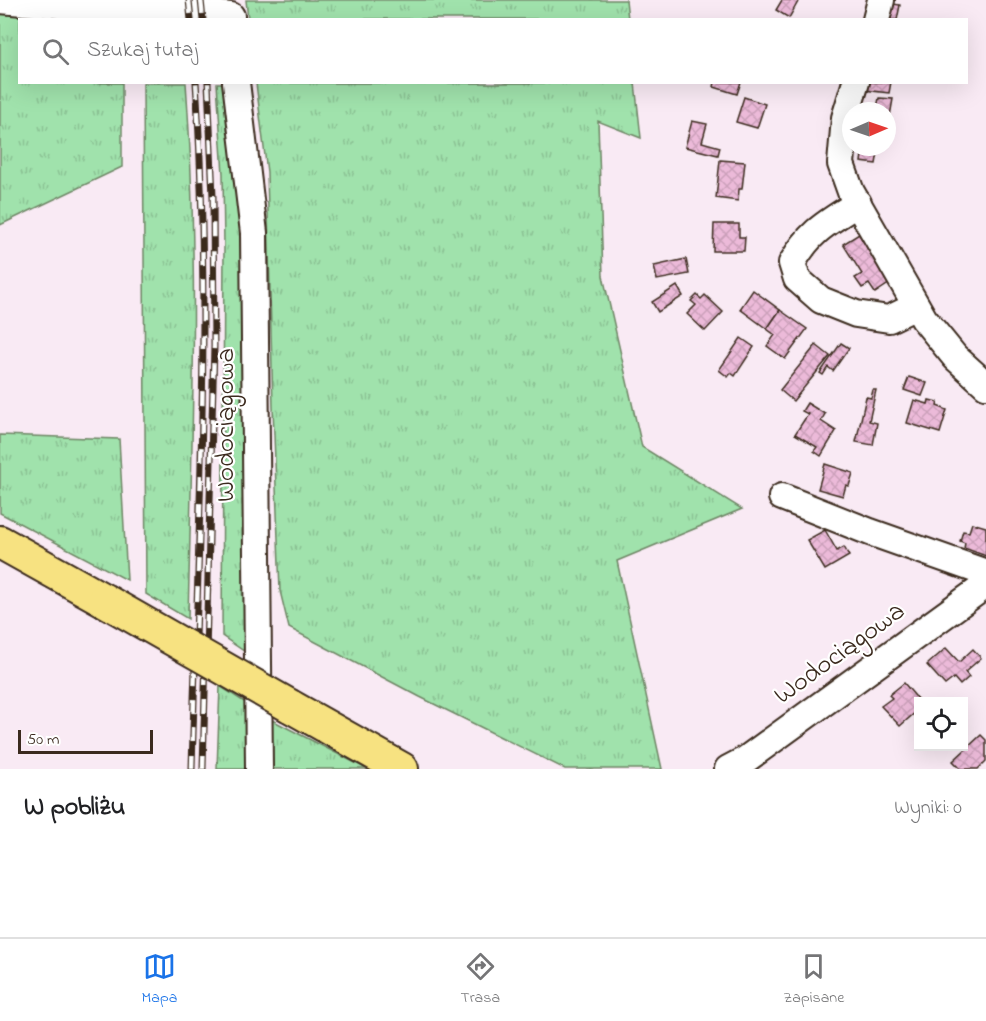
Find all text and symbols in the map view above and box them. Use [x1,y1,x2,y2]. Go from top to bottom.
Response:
search box [18,18,968,84]
icon: search [39,35,72,68]
text: Szukaj tutaj [87,35,198,67]
north arrow [842,102,896,156]
street label: Wodociągowa [207,348,246,502]
street label: Wodociągowa [766,593,914,715]
map controls [914,697,968,751]
button: locate [914,697,968,751]
scale bar [18,727,153,754]
text: 50 m [27,728,59,752]
text: W pobliżu [24,789,125,827]
text: Wyniki: 0 [894,794,962,823]
tab: Mapa [142,950,177,1010]
tab: Trasa [460,950,500,1010]
tab: Zapisane [783,950,844,1010]

